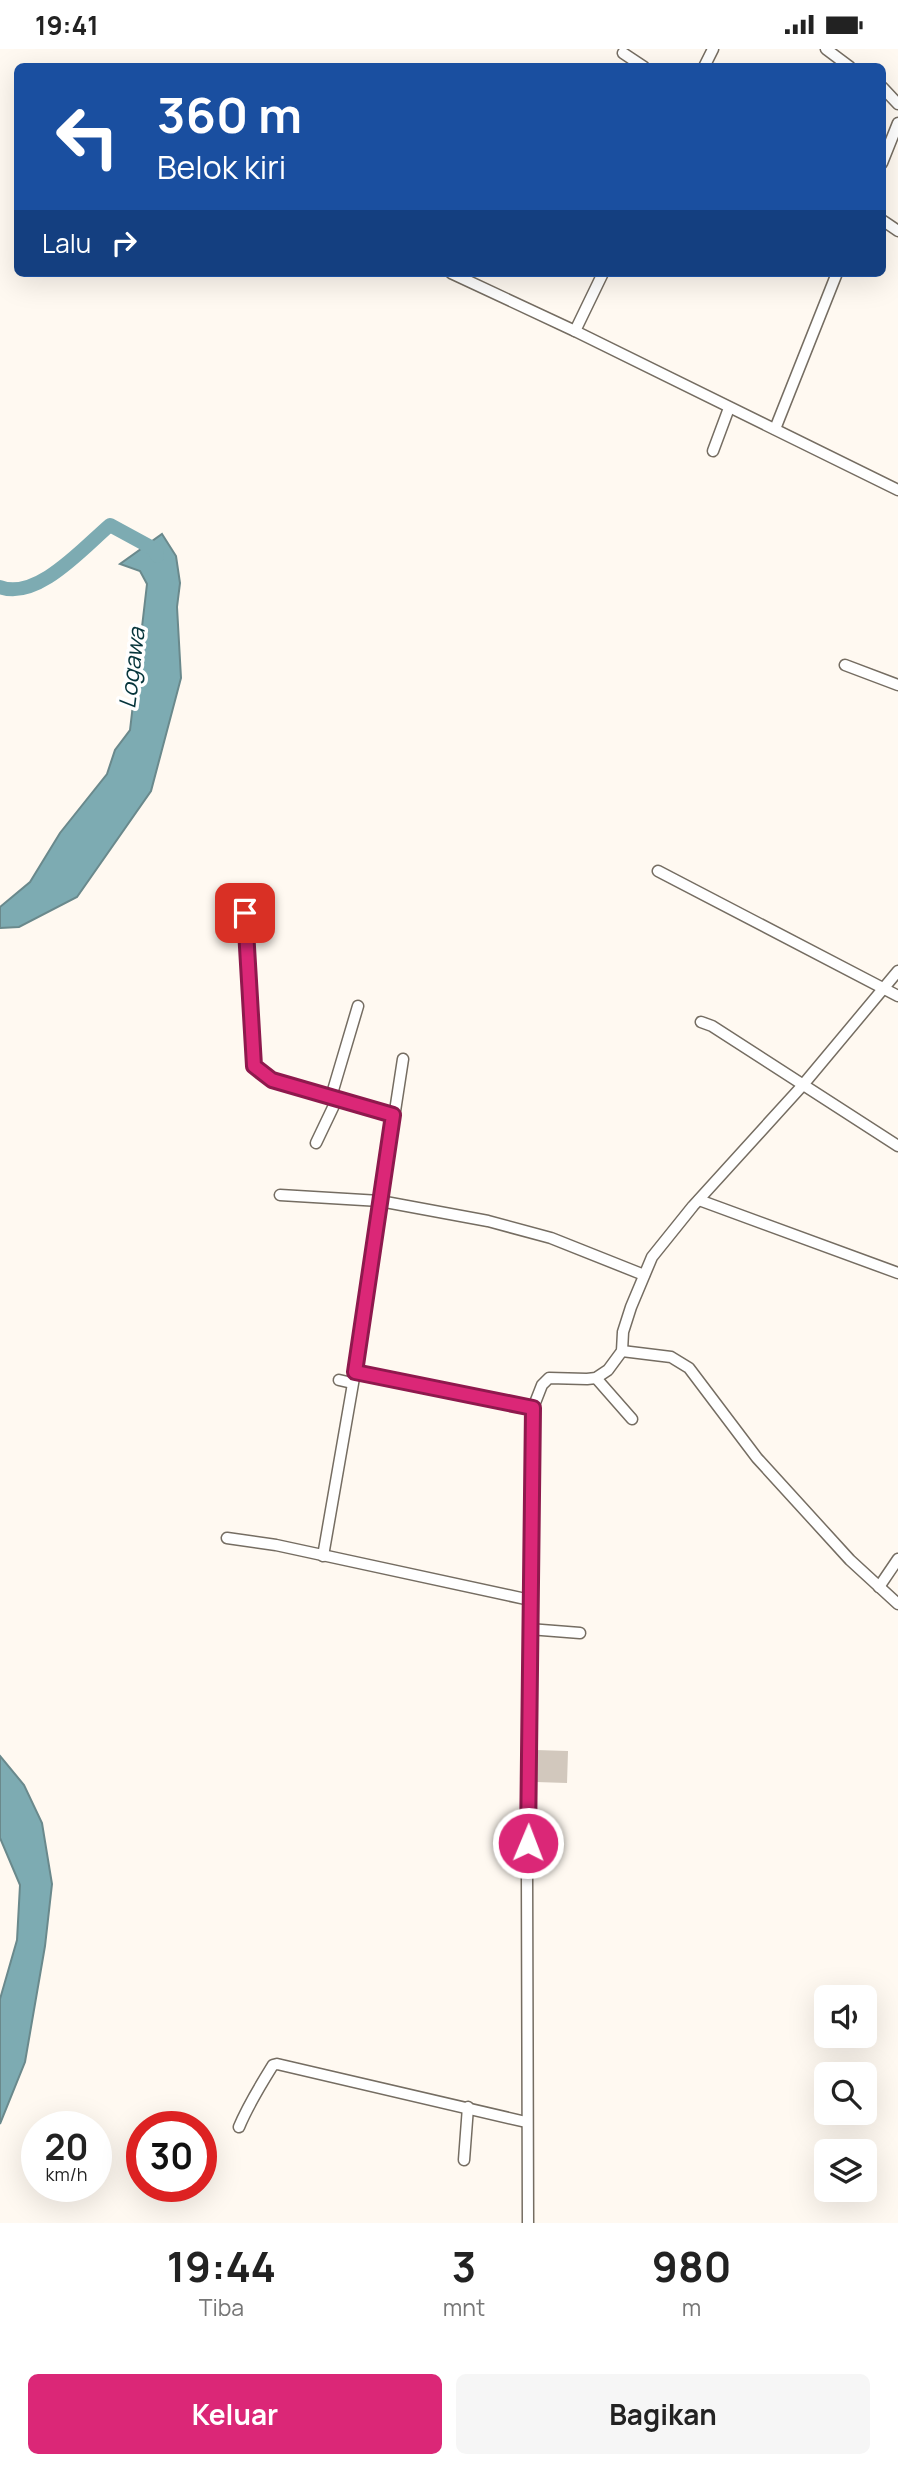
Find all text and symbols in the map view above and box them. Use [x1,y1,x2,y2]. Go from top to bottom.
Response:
text: 19:41 [35,7,99,43]
text: 360 m [157,81,302,148]
icon: left [42,91,133,182]
text: Belok kiri [157,145,286,189]
icon: right [105,224,143,262]
text: Lalu [42,225,91,261]
water label: Logawa [110,625,152,710]
pin [215,883,275,943]
icon: arrive [226,894,264,932]
position arrow [491,1806,565,1880]
map controls [814,1985,877,2202]
button: sound [814,1985,877,2048]
button: search [814,2062,877,2125]
speed limit sign: 30 [126,2111,217,2202]
text: 20 [45,2123,88,2171]
button: layers [814,2139,877,2202]
text: km/h [46,2162,87,2186]
text: 19:44 [167,2237,276,2295]
text: 3 [452,2237,476,2295]
text: 980 [652,2237,731,2295]
text: Tiba [199,2291,244,2323]
text: mnt [443,2291,485,2323]
text: m [682,2291,701,2323]
button: Keluar [28,2374,442,2454]
button: Bagikan [456,2374,870,2454]

